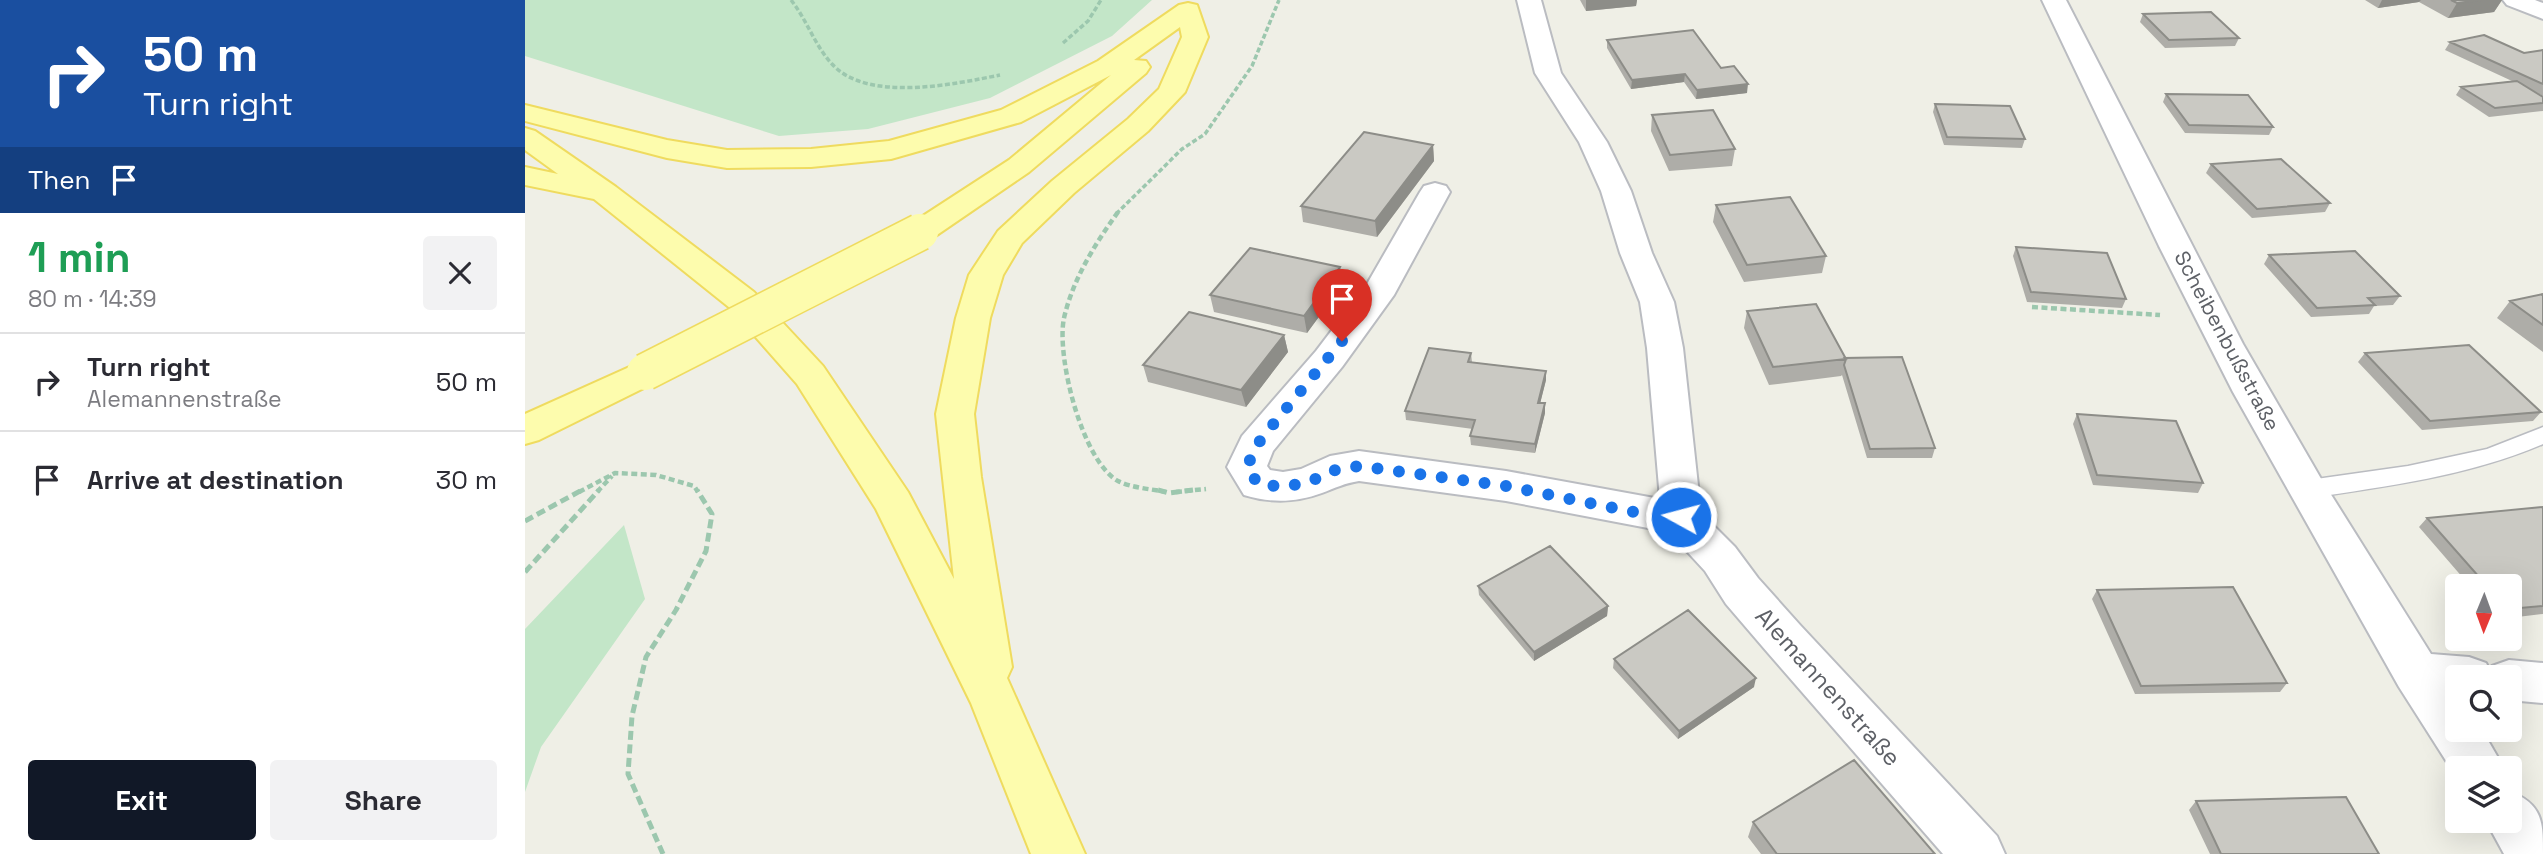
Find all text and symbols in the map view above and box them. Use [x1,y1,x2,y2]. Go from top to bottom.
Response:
text: 50 m [143,23,258,85]
icon: right [28,28,119,119]
text: Turn right [143,84,293,124]
icon: arrive [105,161,143,199]
text: Then [28,163,91,197]
text: 1 min [28,231,131,284]
button: close [423,236,497,310]
street label: Scheibenbußstraße [2169,246,2286,435]
pin [1312,269,1372,341]
icon: arrive [1323,280,1361,318]
text: 80 m · 14:39 [28,284,157,314]
text: Turn right [87,350,211,384]
icon: right [28,363,66,401]
text: 50 m [436,365,497,399]
text: Alemannenstraße [87,384,282,414]
icon: arrive [28,461,66,499]
text: Arrive at destination [87,463,344,497]
text: 30 m [436,463,497,497]
position arrow [1644,480,1718,554]
north arrow [2445,574,2522,651]
map controls [2445,574,2522,833]
street label: Alemannenstraße [1749,601,1908,773]
button: search [2445,665,2522,742]
button: layers [2445,756,2522,833]
button: Exit [28,760,256,840]
button: Share [270,760,497,840]

